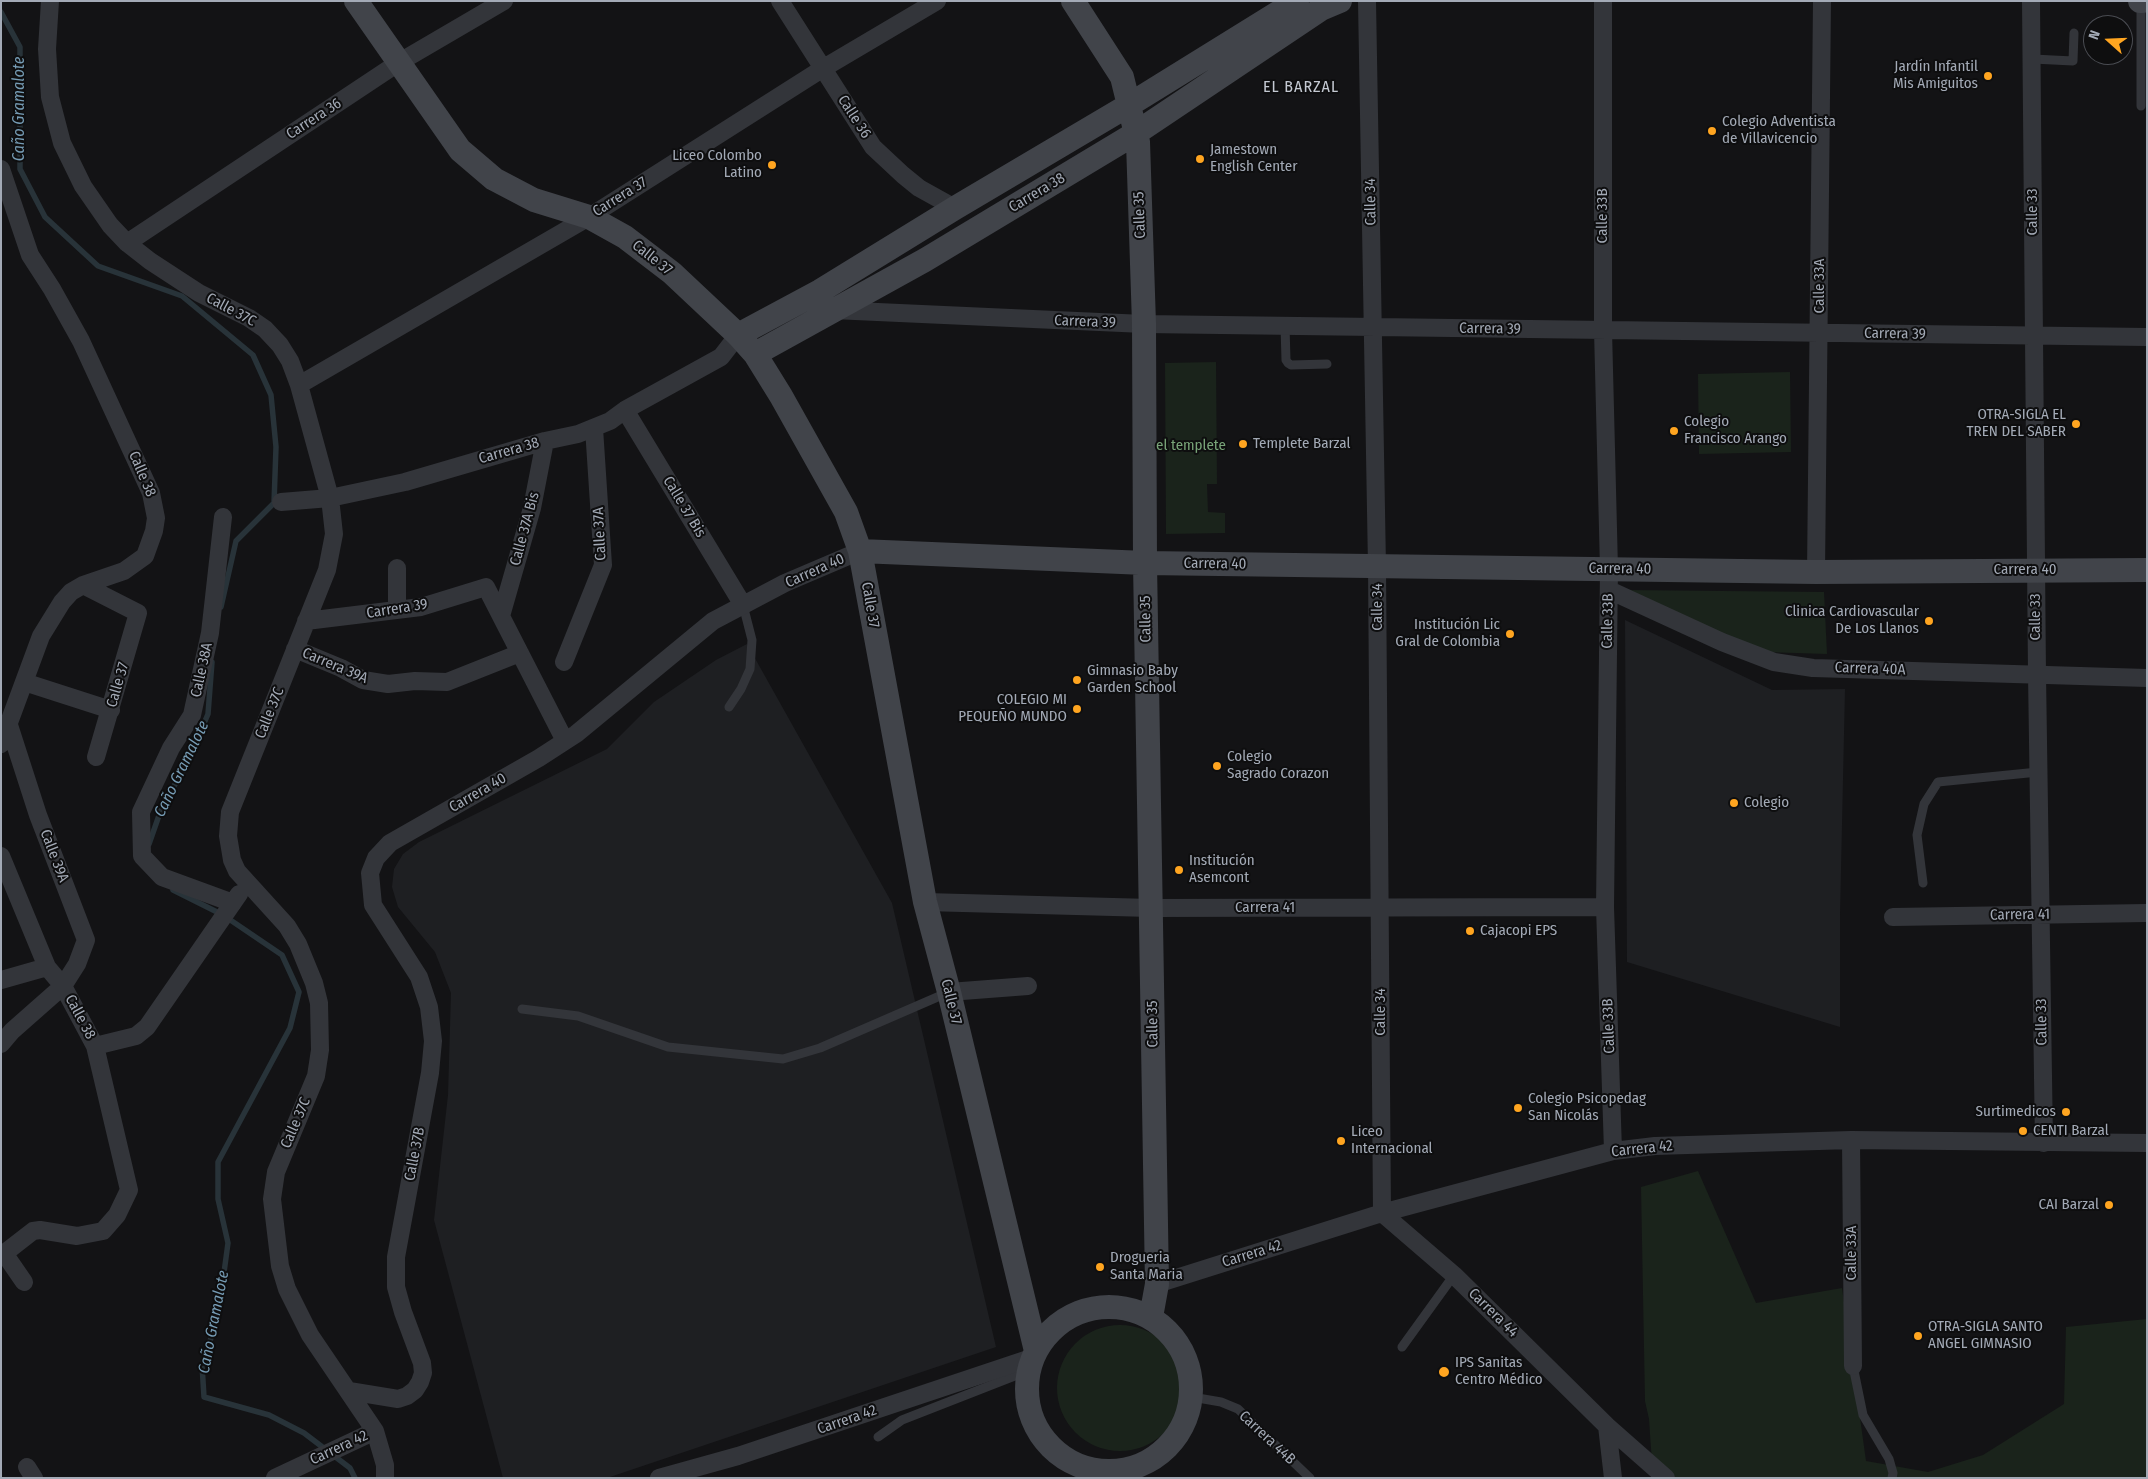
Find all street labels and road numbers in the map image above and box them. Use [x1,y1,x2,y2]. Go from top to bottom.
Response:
street label: Calle 36 [833,92,875,142]
street label: Carrera 36 [283,95,345,143]
street label: Carrera 38 [1006,169,1068,217]
street label: Carrera 37 [589,173,651,221]
street label: Calle 34 [1362,178,1380,226]
street label: Calle 33B [1594,188,1612,244]
street label: Calle 33 [2024,189,2042,235]
street label: Calle 35 [1130,191,1150,239]
street label: Calle 37 [628,237,676,279]
street label: Calle 33A [1811,259,1829,313]
street label: Calle 37C [203,289,259,331]
street label: Carrera 39 [1054,312,1116,332]
street label: Carrera 39 [1459,319,1521,339]
street label: Carrera 39 [1864,324,1926,344]
street label: Carrera 38 [477,434,541,468]
street label: Calle 38 [124,449,160,499]
street label: Calle 37 Bis [659,473,709,541]
street label: Calle 37A Bis [507,490,543,568]
street label: Calle 37A [590,507,610,561]
street label: Carrera 40 [783,550,847,592]
street label: Carrera 40 [1183,554,1247,574]
street label: Carrera 40 [1588,559,1652,579]
street label: Carrera 40 [1994,561,2056,579]
street label: Calle 37 [857,581,883,629]
street label: Calle 34 [1369,583,1387,631]
street label: Calle 33B [1599,593,1617,649]
street label: Calle 33 [2027,594,2045,640]
street label: Carrera 39 [365,595,429,623]
street label: Calle 35 [1137,595,1155,643]
street label: Calle 38A [187,641,217,699]
street label: Carrera 39A [299,644,371,688]
street label: Carrera 40A [1834,659,1906,679]
street label: Calle 37 [103,660,133,710]
street label: Calle 37C [252,685,288,741]
street label: Carrera 40 [446,769,510,817]
street label: Calle 39A [36,827,72,885]
street label: Carrera 41 [1235,899,1295,917]
street label: Carrera 41 [1990,905,2050,925]
street label: Calle 37 [937,977,965,1027]
street label: Calle 34 [1372,988,1390,1036]
street label: Calle 38 [61,992,99,1042]
street label: Calle 33B [1599,998,1619,1054]
street label: Calle 33 [2033,998,2051,1046]
street label: Calle 35 [1144,1000,1162,1048]
street label: Calle 37C [277,1095,315,1151]
street label: Calle 37B [401,1126,429,1182]
street label: Carrera 42 [1610,1137,1674,1161]
street label: Calle 33A [1843,1226,1861,1280]
street label: Carrera 42 [1220,1236,1284,1272]
street label: Carrera 44 [1464,1285,1522,1341]
street label: Carrera 42 [815,1401,879,1439]
street label: Carrera 44B [1235,1407,1299,1469]
street label: Carrera 42 [307,1427,371,1469]

